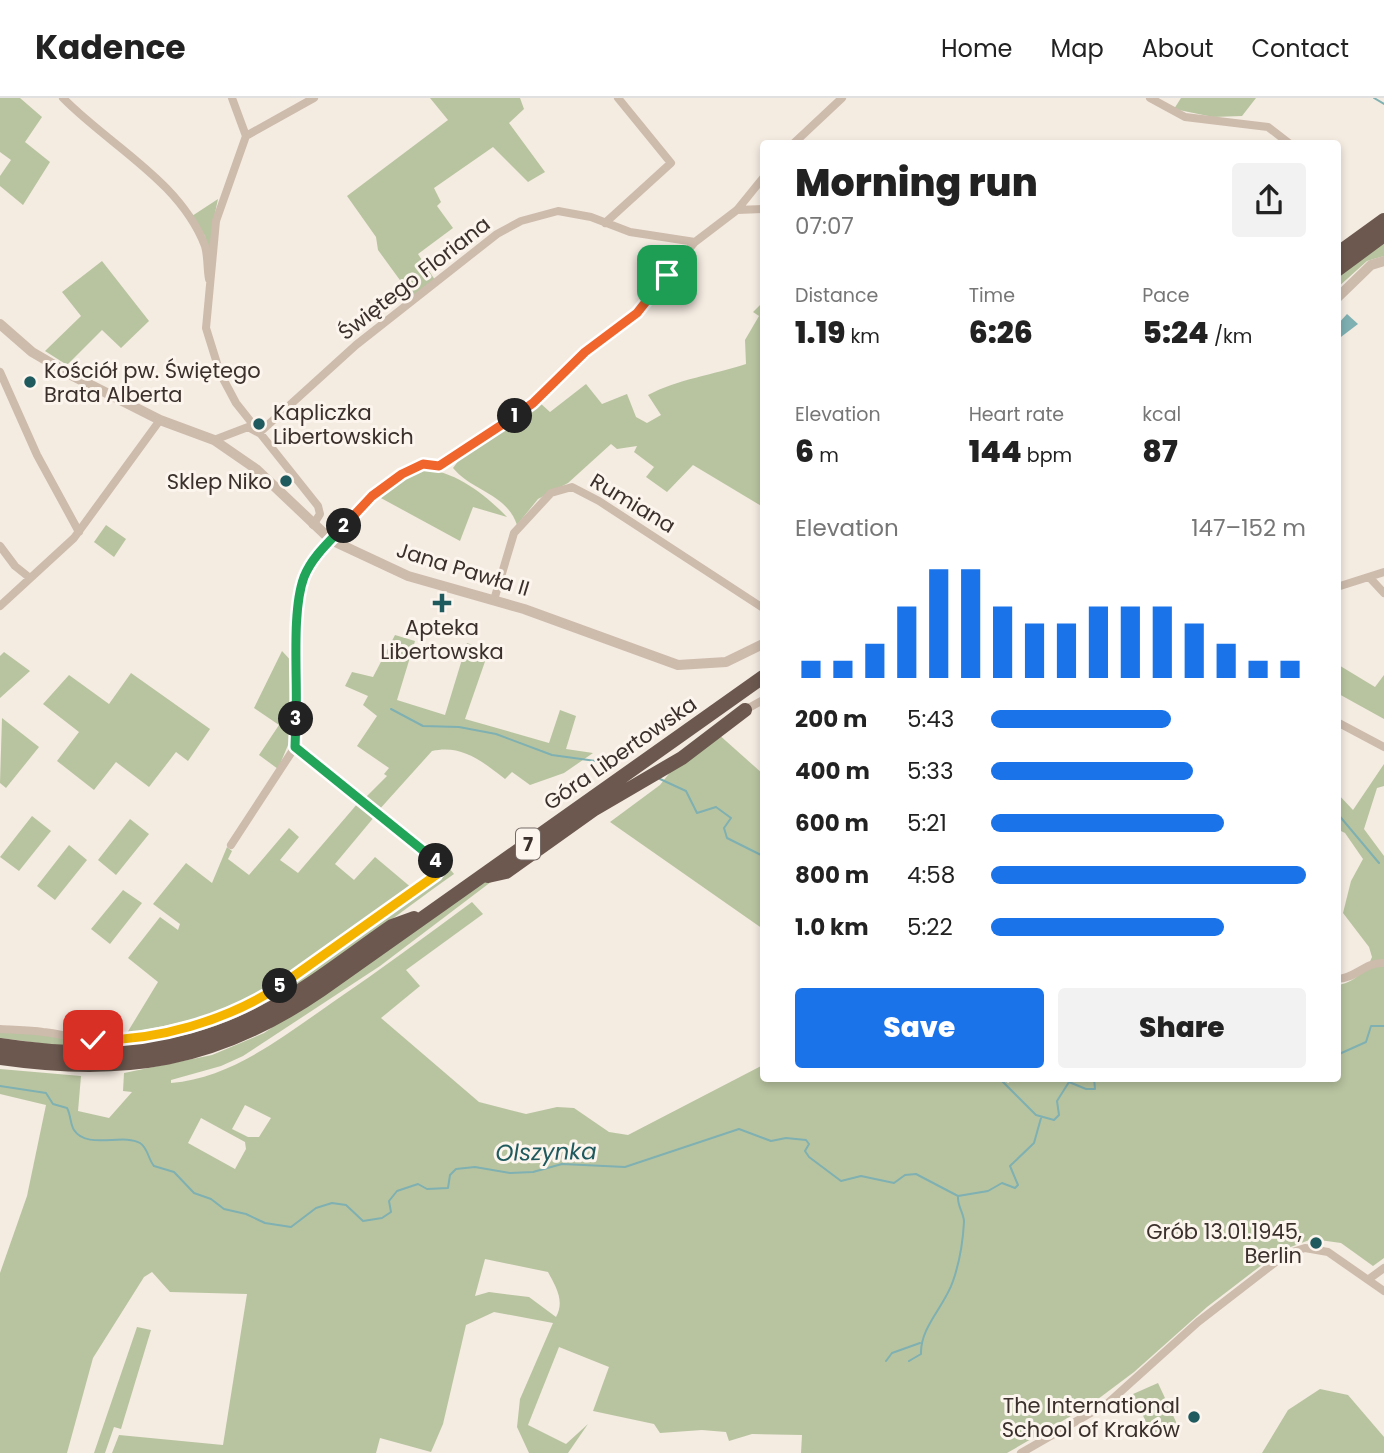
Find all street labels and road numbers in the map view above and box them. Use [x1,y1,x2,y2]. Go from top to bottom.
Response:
street label: Świętego Floriana [332,209,496,347]
street label: Rumiana [585,466,681,540]
street label: Jana Pawła II [393,535,533,603]
street label: Góra Libertowska [538,689,702,817]
road number: 7 [516,828,540,860]

